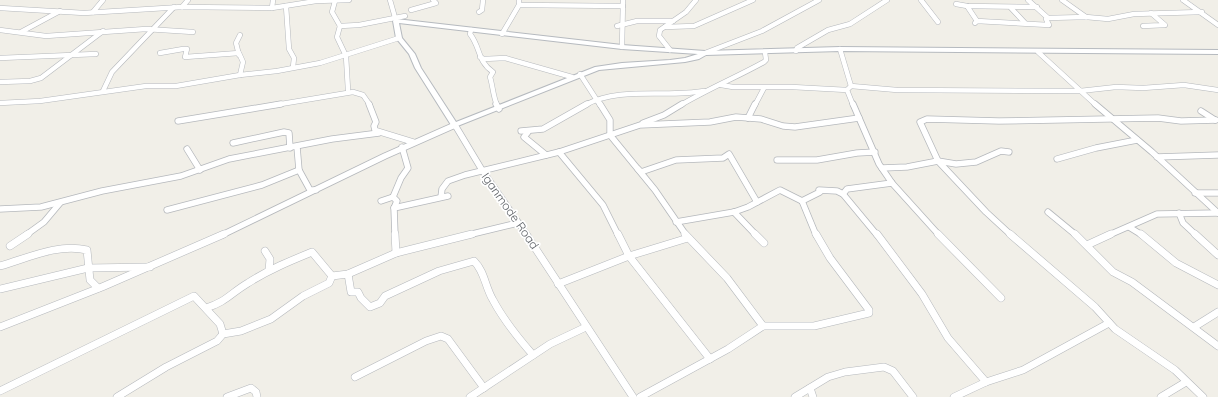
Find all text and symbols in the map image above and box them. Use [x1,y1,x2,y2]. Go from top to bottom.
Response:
street label: Iganmode Road [478,170,542,252]

